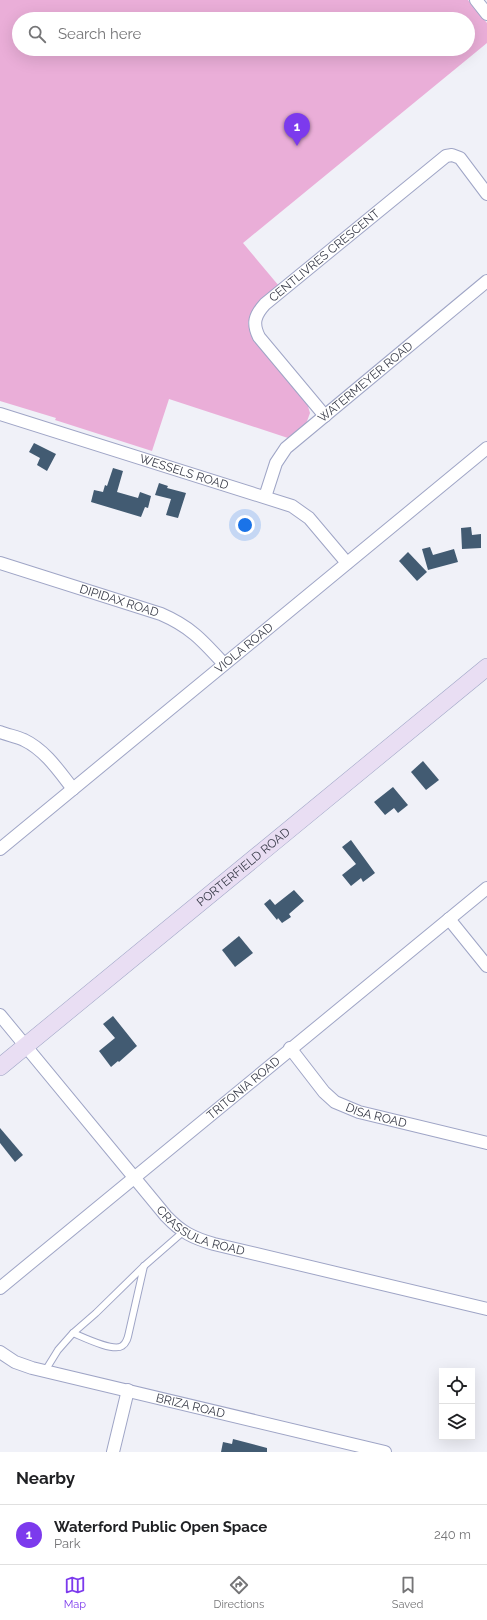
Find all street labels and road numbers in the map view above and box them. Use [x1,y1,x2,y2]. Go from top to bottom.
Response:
street label: CENTLIVRES CRESCENT [266,206,383,305]
street label: WATERMEYER ROAD [315,338,416,425]
street label: WESSELS ROAD [138,451,231,493]
street label: DIPIDAX ROAD [78,582,161,620]
street label: VIOLA ROAD [212,620,276,676]
street label: PORTERFIELD ROAD [194,825,293,909]
street label: TRITONIA ROAD [204,1054,283,1122]
street label: DISA ROAD [344,1100,409,1130]
street label: CRASSULA ROAD [154,1203,246,1258]
street label: BRIZA ROAD [155,1391,227,1421]

